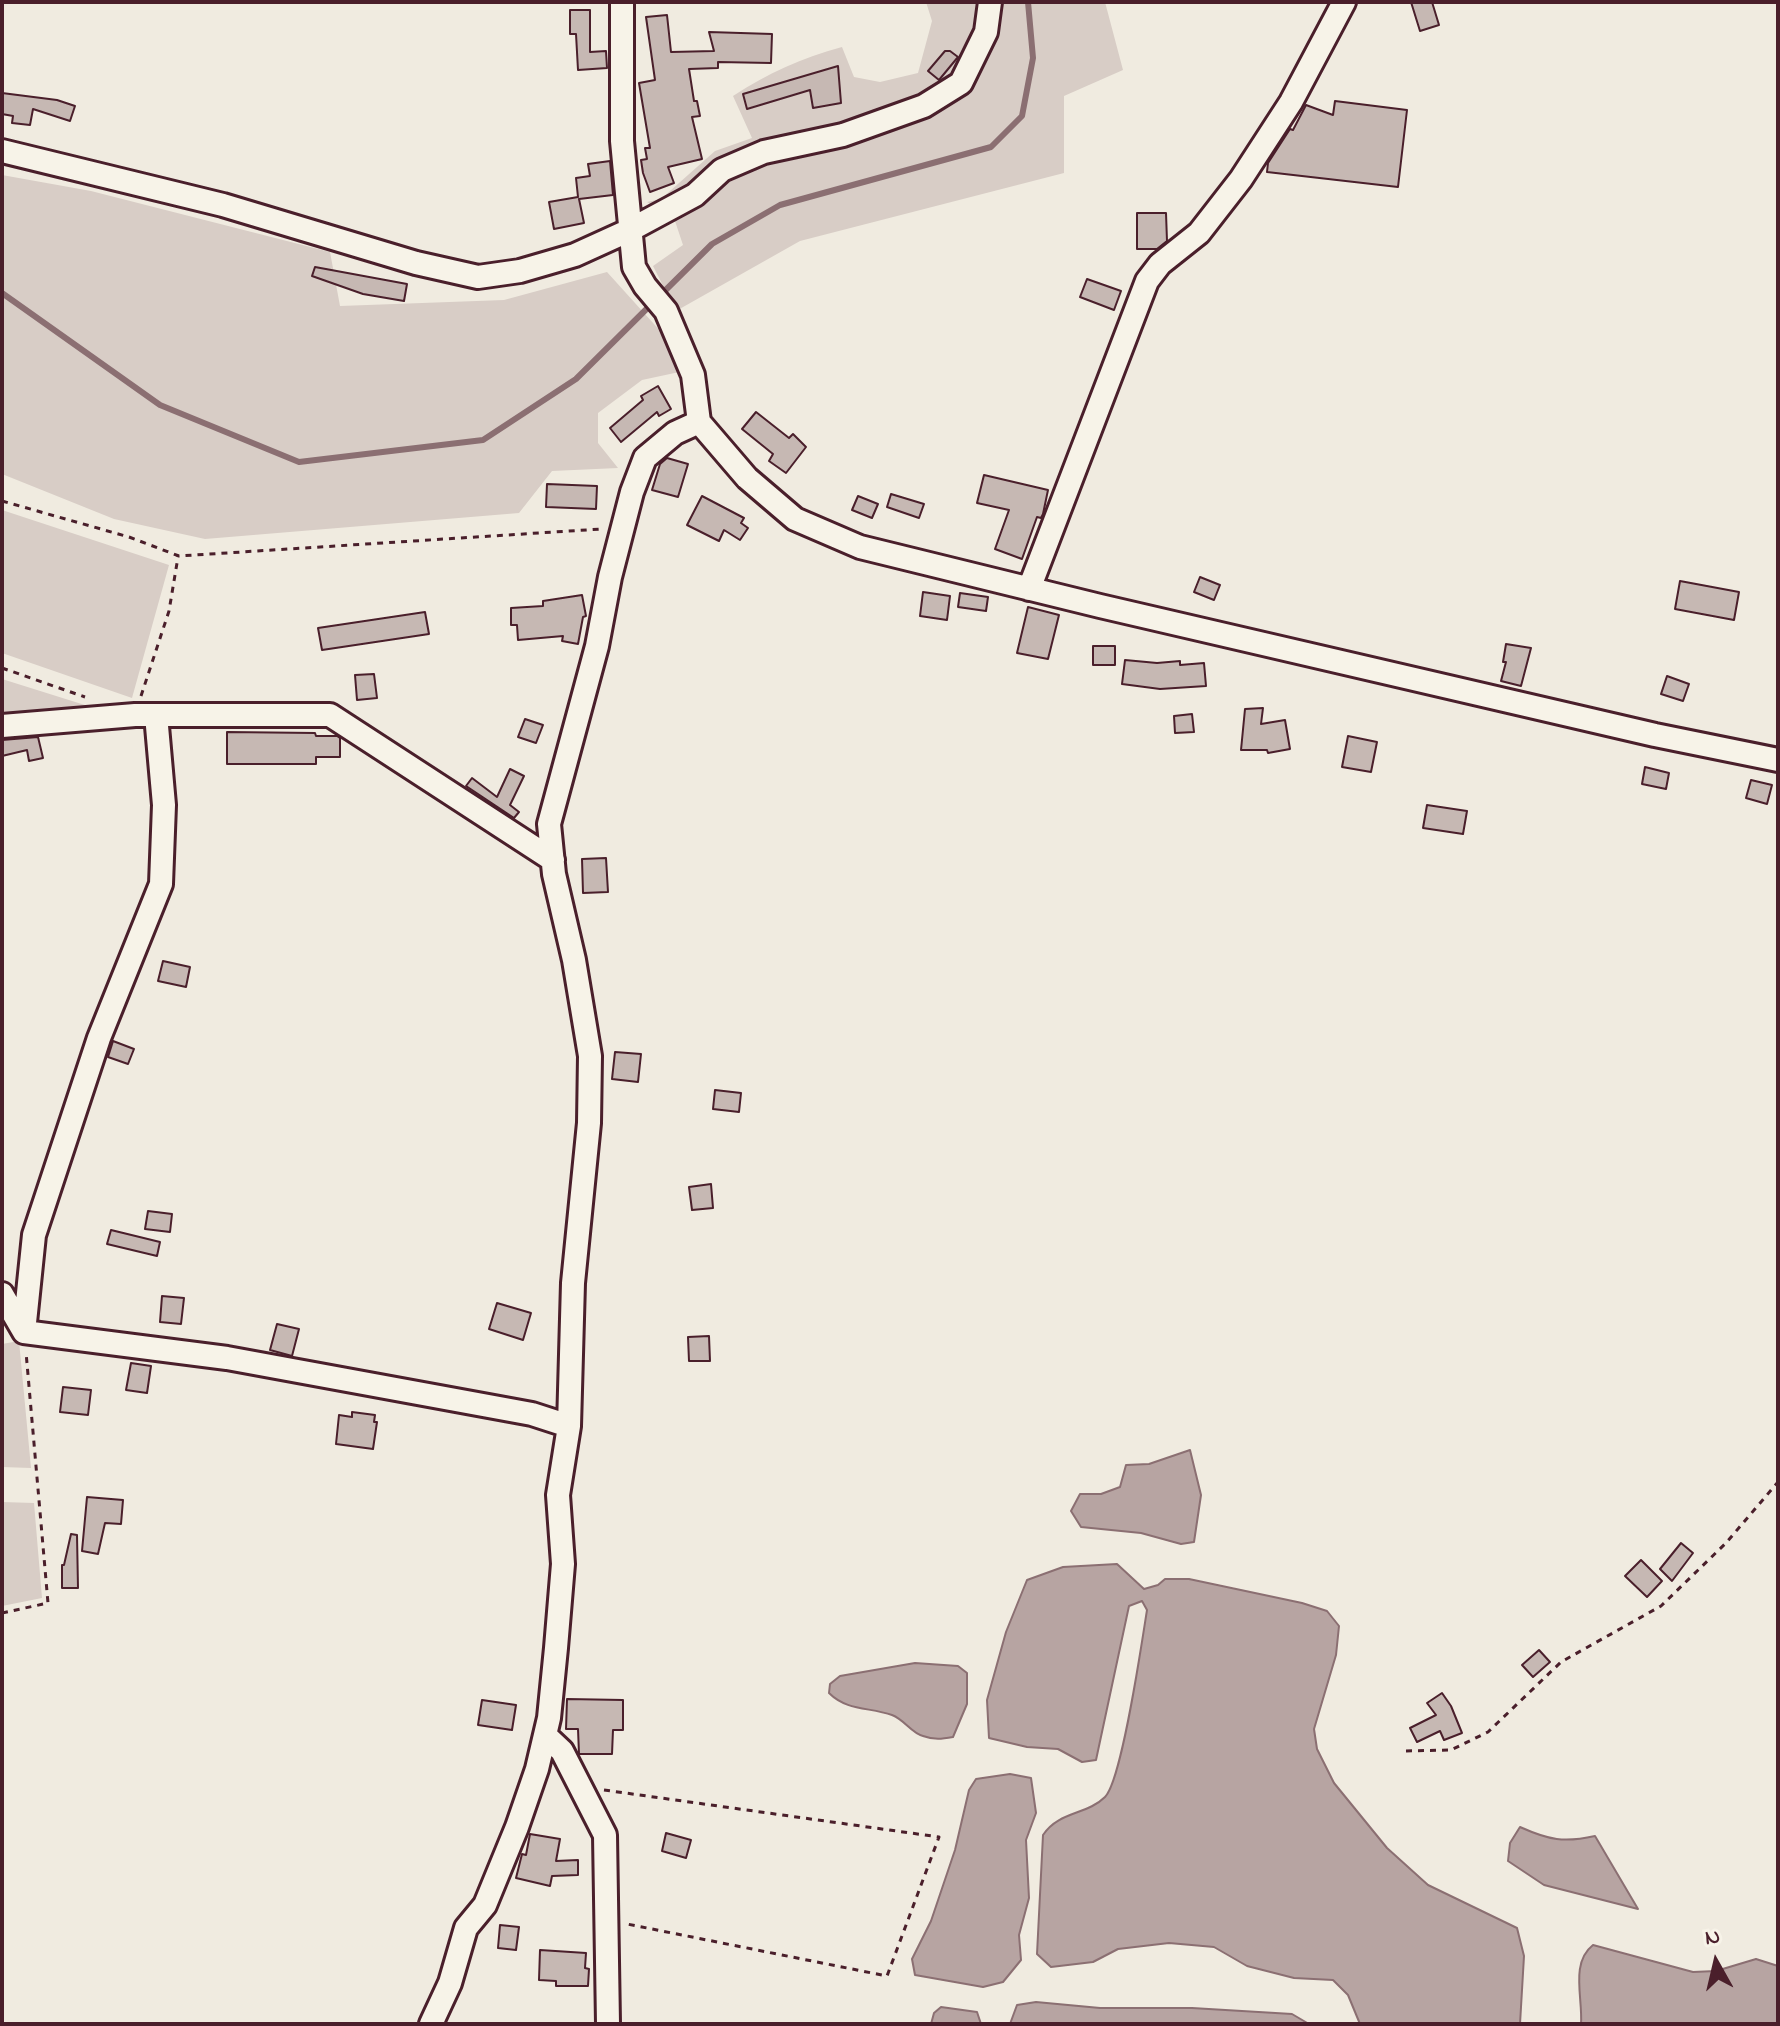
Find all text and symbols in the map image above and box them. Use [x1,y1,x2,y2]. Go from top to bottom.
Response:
text: N [1703,1921,1722,1955]
north arrow [1676,1922,1756,2002]

